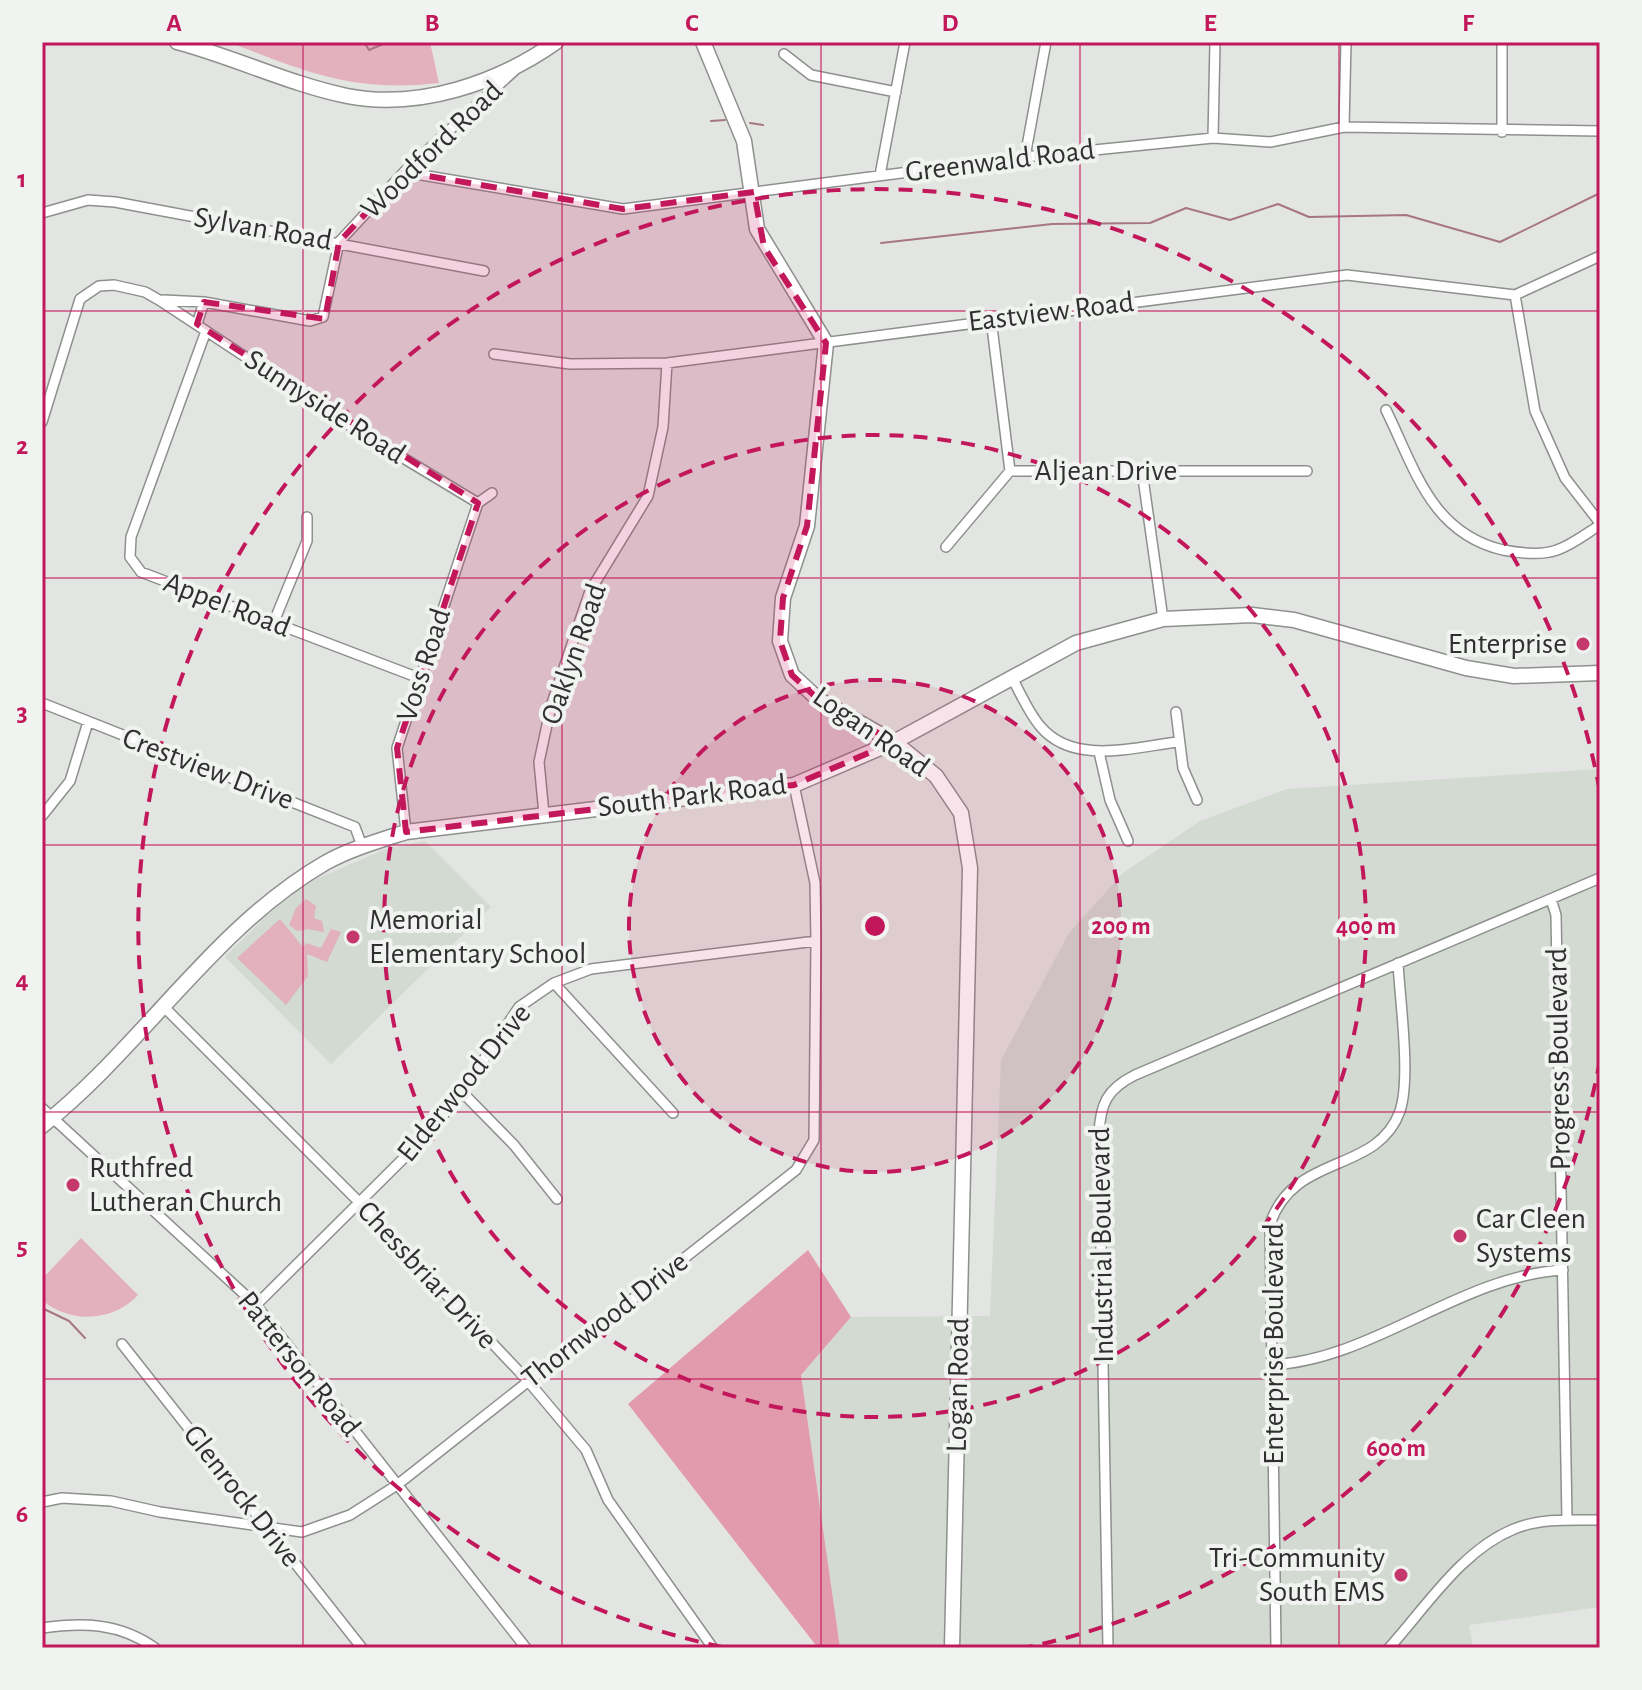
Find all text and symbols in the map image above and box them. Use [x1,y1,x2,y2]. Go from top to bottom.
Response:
text: A [166,10,182,36]
text: B [424,10,440,36]
text: C [685,10,699,36]
text: D [941,10,959,36]
text: E [1203,10,1217,36]
text: F [1462,10,1475,36]
street label: Woodford Road [356,76,508,224]
street label: Greenwald Road [903,134,1097,188]
text: 1 [17,166,27,192]
street label: Sylvan Road [192,202,334,256]
street label: Eastview Road [966,287,1136,337]
street label: Sunnyside Road [239,344,411,470]
text: 2 [16,433,28,459]
street label: Aljean Drive [1035,456,1177,486]
street label: Appel Road [159,567,295,643]
street label: Oaklyn Road [536,580,612,728]
street label: Voss Road [392,605,456,725]
place label: Enterprise [1448,629,1567,659]
marker: Enterprise [1574,635,1592,653]
street label: Logan Road [807,681,935,783]
text: 3 [16,700,28,726]
street label: Crestview Drive [118,723,298,815]
street label: South Park Road [596,770,788,822]
place label: Memorial Elementary School [369,905,587,969]
centre of rings [861,912,889,940]
text: 200 m [1091,915,1151,939]
text: 400 m [1336,915,1396,939]
marker: Memorial Elementary School [344,928,362,946]
street label: Progress Boulevard [1542,947,1576,1171]
text: 4 [15,967,29,993]
street label: Elderwood Drive [391,998,537,1168]
street label: Industrial Boulevard [1085,1127,1119,1363]
place label: Ruthfred Lutheran Church [89,1153,282,1217]
marker: Ruthfred Lutheran Church [64,1176,82,1194]
street label: Chessbriar Drive [351,1195,503,1355]
place label: Car Cleen Systems [1476,1204,1586,1268]
street label: Enterprise Boulevard [1259,1223,1289,1465]
marker: Car Cleen Systems [1451,1227,1469,1245]
text: 5 [16,1234,28,1260]
street label: Thornwood Drive [516,1246,694,1394]
street label: Patterson Road [232,1286,366,1442]
street label: Logan Road [942,1317,974,1453]
street label: Glenrock Drive [178,1419,306,1573]
text: 600 m [1366,1437,1426,1461]
text: 6 [16,1501,28,1527]
place label: Tri-Community South EMS [1209,1543,1385,1607]
marker: Tri-Community South EMS [1392,1566,1410,1584]

